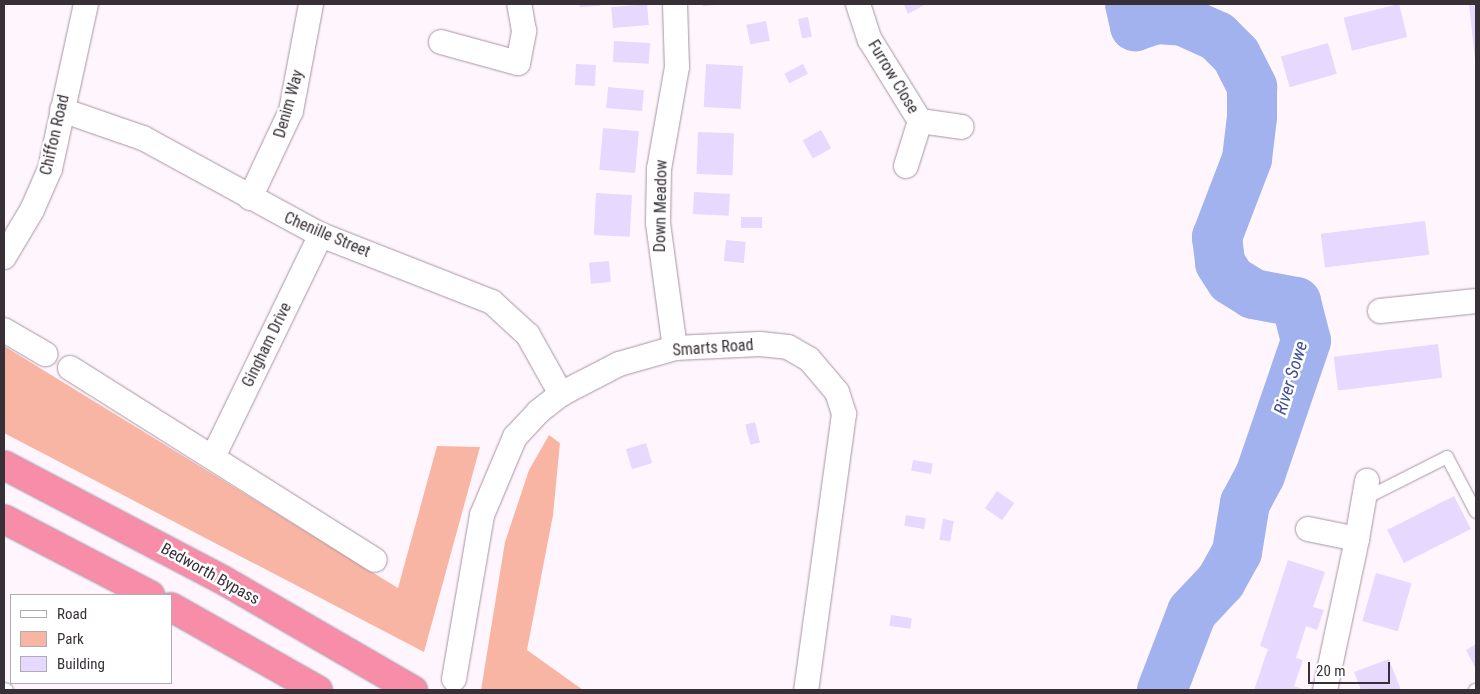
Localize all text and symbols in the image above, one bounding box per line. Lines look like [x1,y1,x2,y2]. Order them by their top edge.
street label: Furrow Close [864,37,922,117]
street label: Denim Way [270,68,308,140]
street label: Chiffon Road [36,93,74,177]
street label: Down Meadow [651,160,671,252]
street label: Chenille Street [281,208,373,262]
street label: Gingham Drive [238,300,296,390]
street label: Smarts Road [672,336,754,360]
water label: River Sowe [1270,339,1312,417]
street label: Bedworth Bypass [157,539,263,609]
legend [10,594,172,684]
text: Road [57,605,87,623]
text: Park [57,630,84,648]
scale bar [1310,652,1392,684]
text: Building [57,655,105,673]
text: 20 m [1316,662,1346,680]

